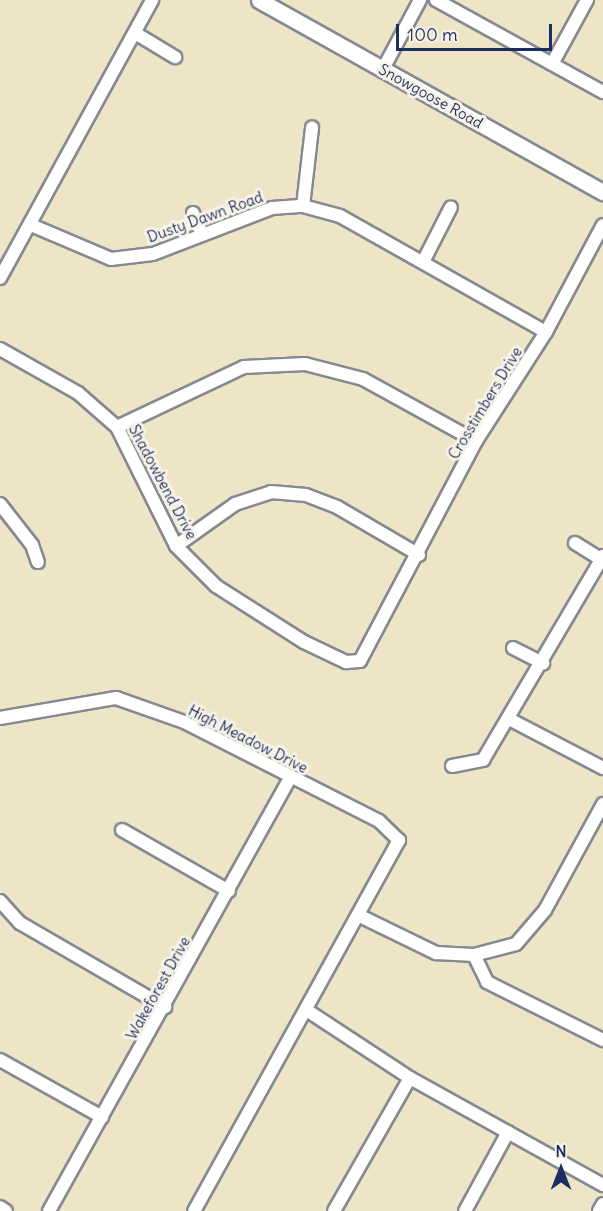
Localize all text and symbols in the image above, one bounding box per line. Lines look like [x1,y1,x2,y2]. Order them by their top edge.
scale bar [399,12,555,50]
text: 100 m [407,23,458,46]
street label: Snowgoose Road [376,60,486,132]
street label: Dusty Dawn Road [145,188,265,246]
street label: Crosstimbers Drive [444,344,526,462]
street label: Shadowbend Drive [125,422,201,542]
street label: High Meadow Drive [185,701,311,777]
street label: Wakeforest Drive [122,933,194,1043]
north arrow [531,1139,591,1199]
text: N [555,1141,567,1161]

